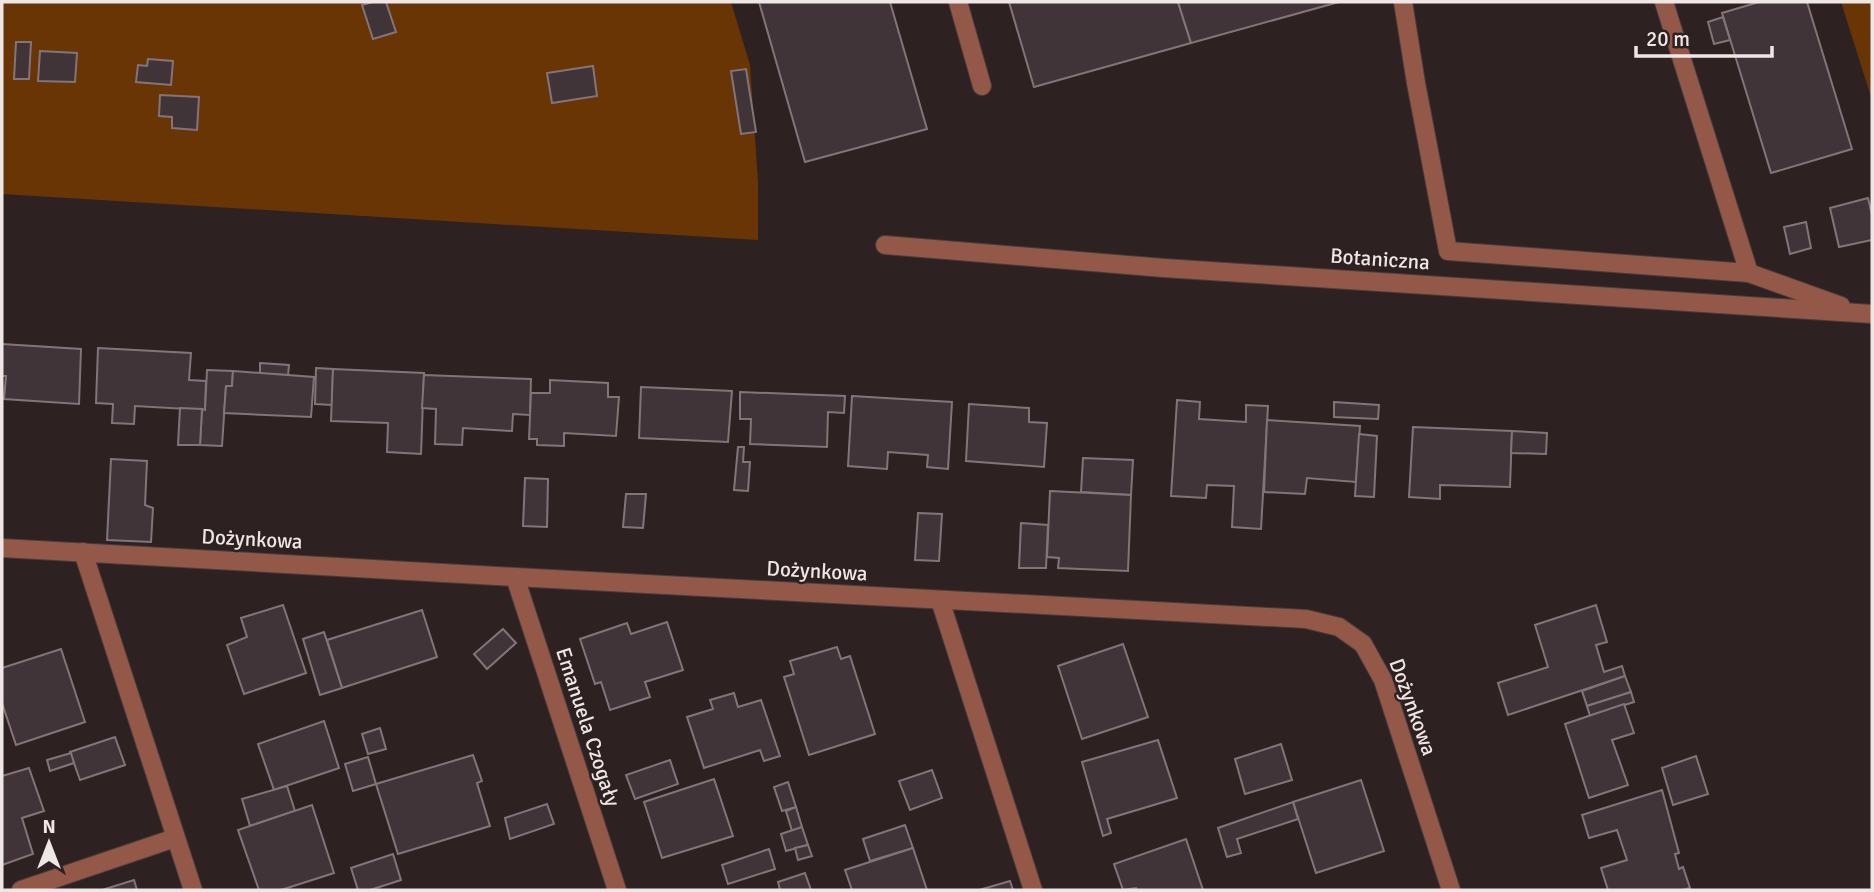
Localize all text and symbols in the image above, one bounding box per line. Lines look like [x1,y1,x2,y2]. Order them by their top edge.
scale bar [1636,14,1772,58]
text: 20 m [1646,26,1690,52]
street label: Botaniczna [1329,243,1431,275]
street label: Dożynkowa [201,523,303,555]
street label: Dożynkowa [766,555,868,587]
street label: Emanuela Czogały [550,644,626,810]
street label: Dożynkowa [1383,655,1443,759]
north arrow [14,808,84,878]
text: N [42,815,56,839]

